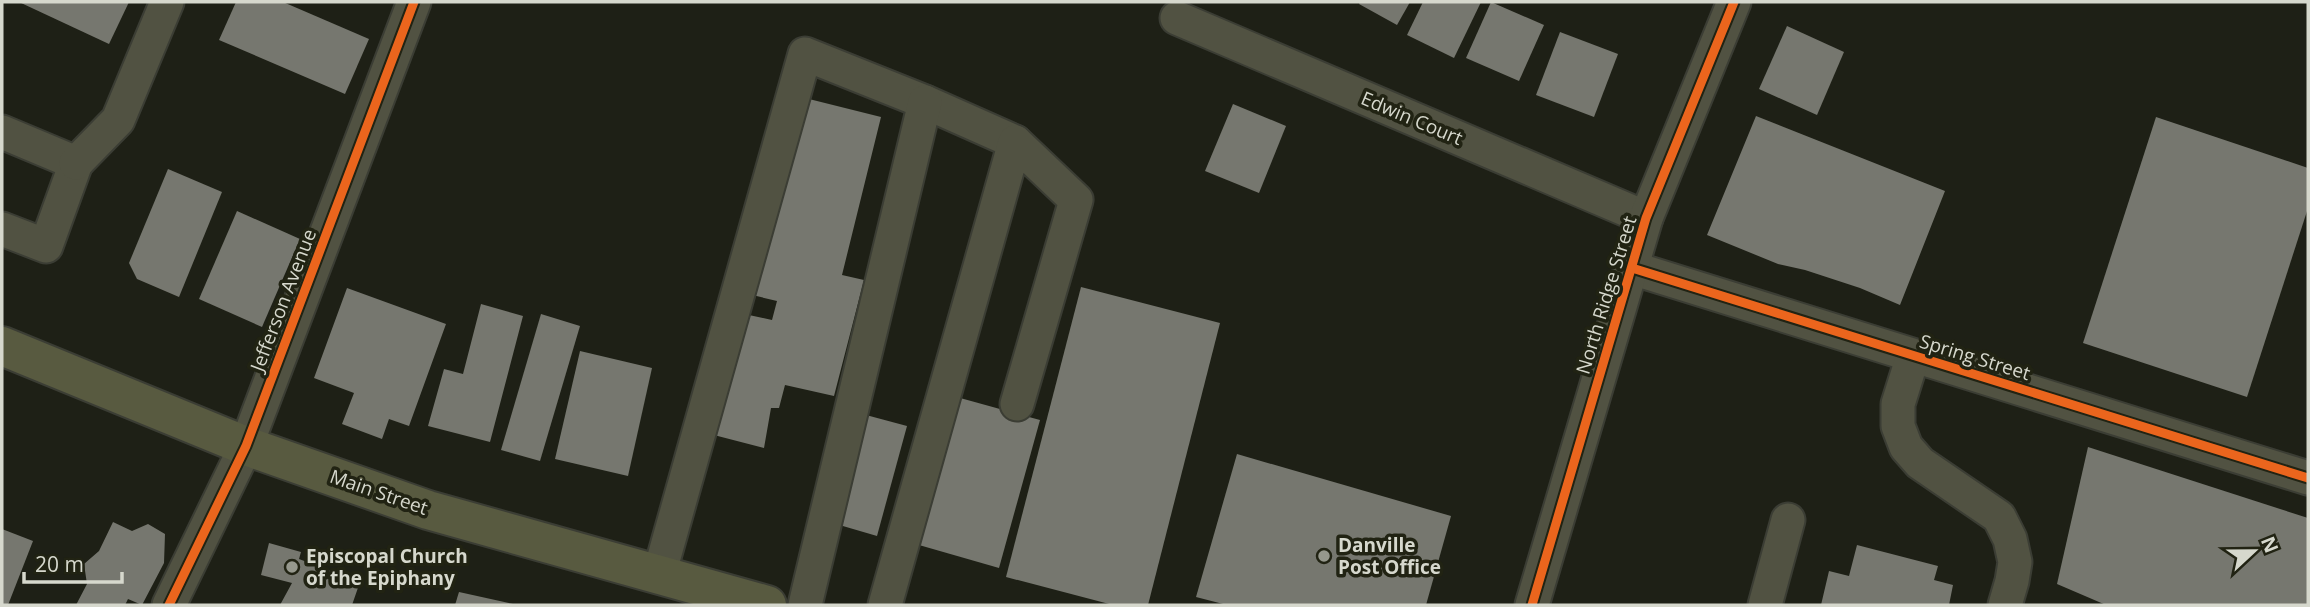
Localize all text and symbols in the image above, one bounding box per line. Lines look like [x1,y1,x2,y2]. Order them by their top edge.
street label: Edwin Court [1357,85,1467,151]
street label: North Ridge Street [1570,213,1642,377]
street label: Jefferson Avenue [243,225,322,377]
street label: Spring Street [1916,328,2034,386]
street label: Main Street [326,463,432,521]
north arrow [2219,516,2289,586]
place label: Danville Post Office [1338,532,1441,580]
text: N [2255,533,2285,557]
scale bar [24,540,122,584]
place label: Episcopal Church of the Epiphany [306,543,468,591]
marker: Danville Post Office [1316,548,1332,564]
text: 20 m [35,550,84,578]
marker: Episcopal Church of the Epiphany [284,559,300,575]

